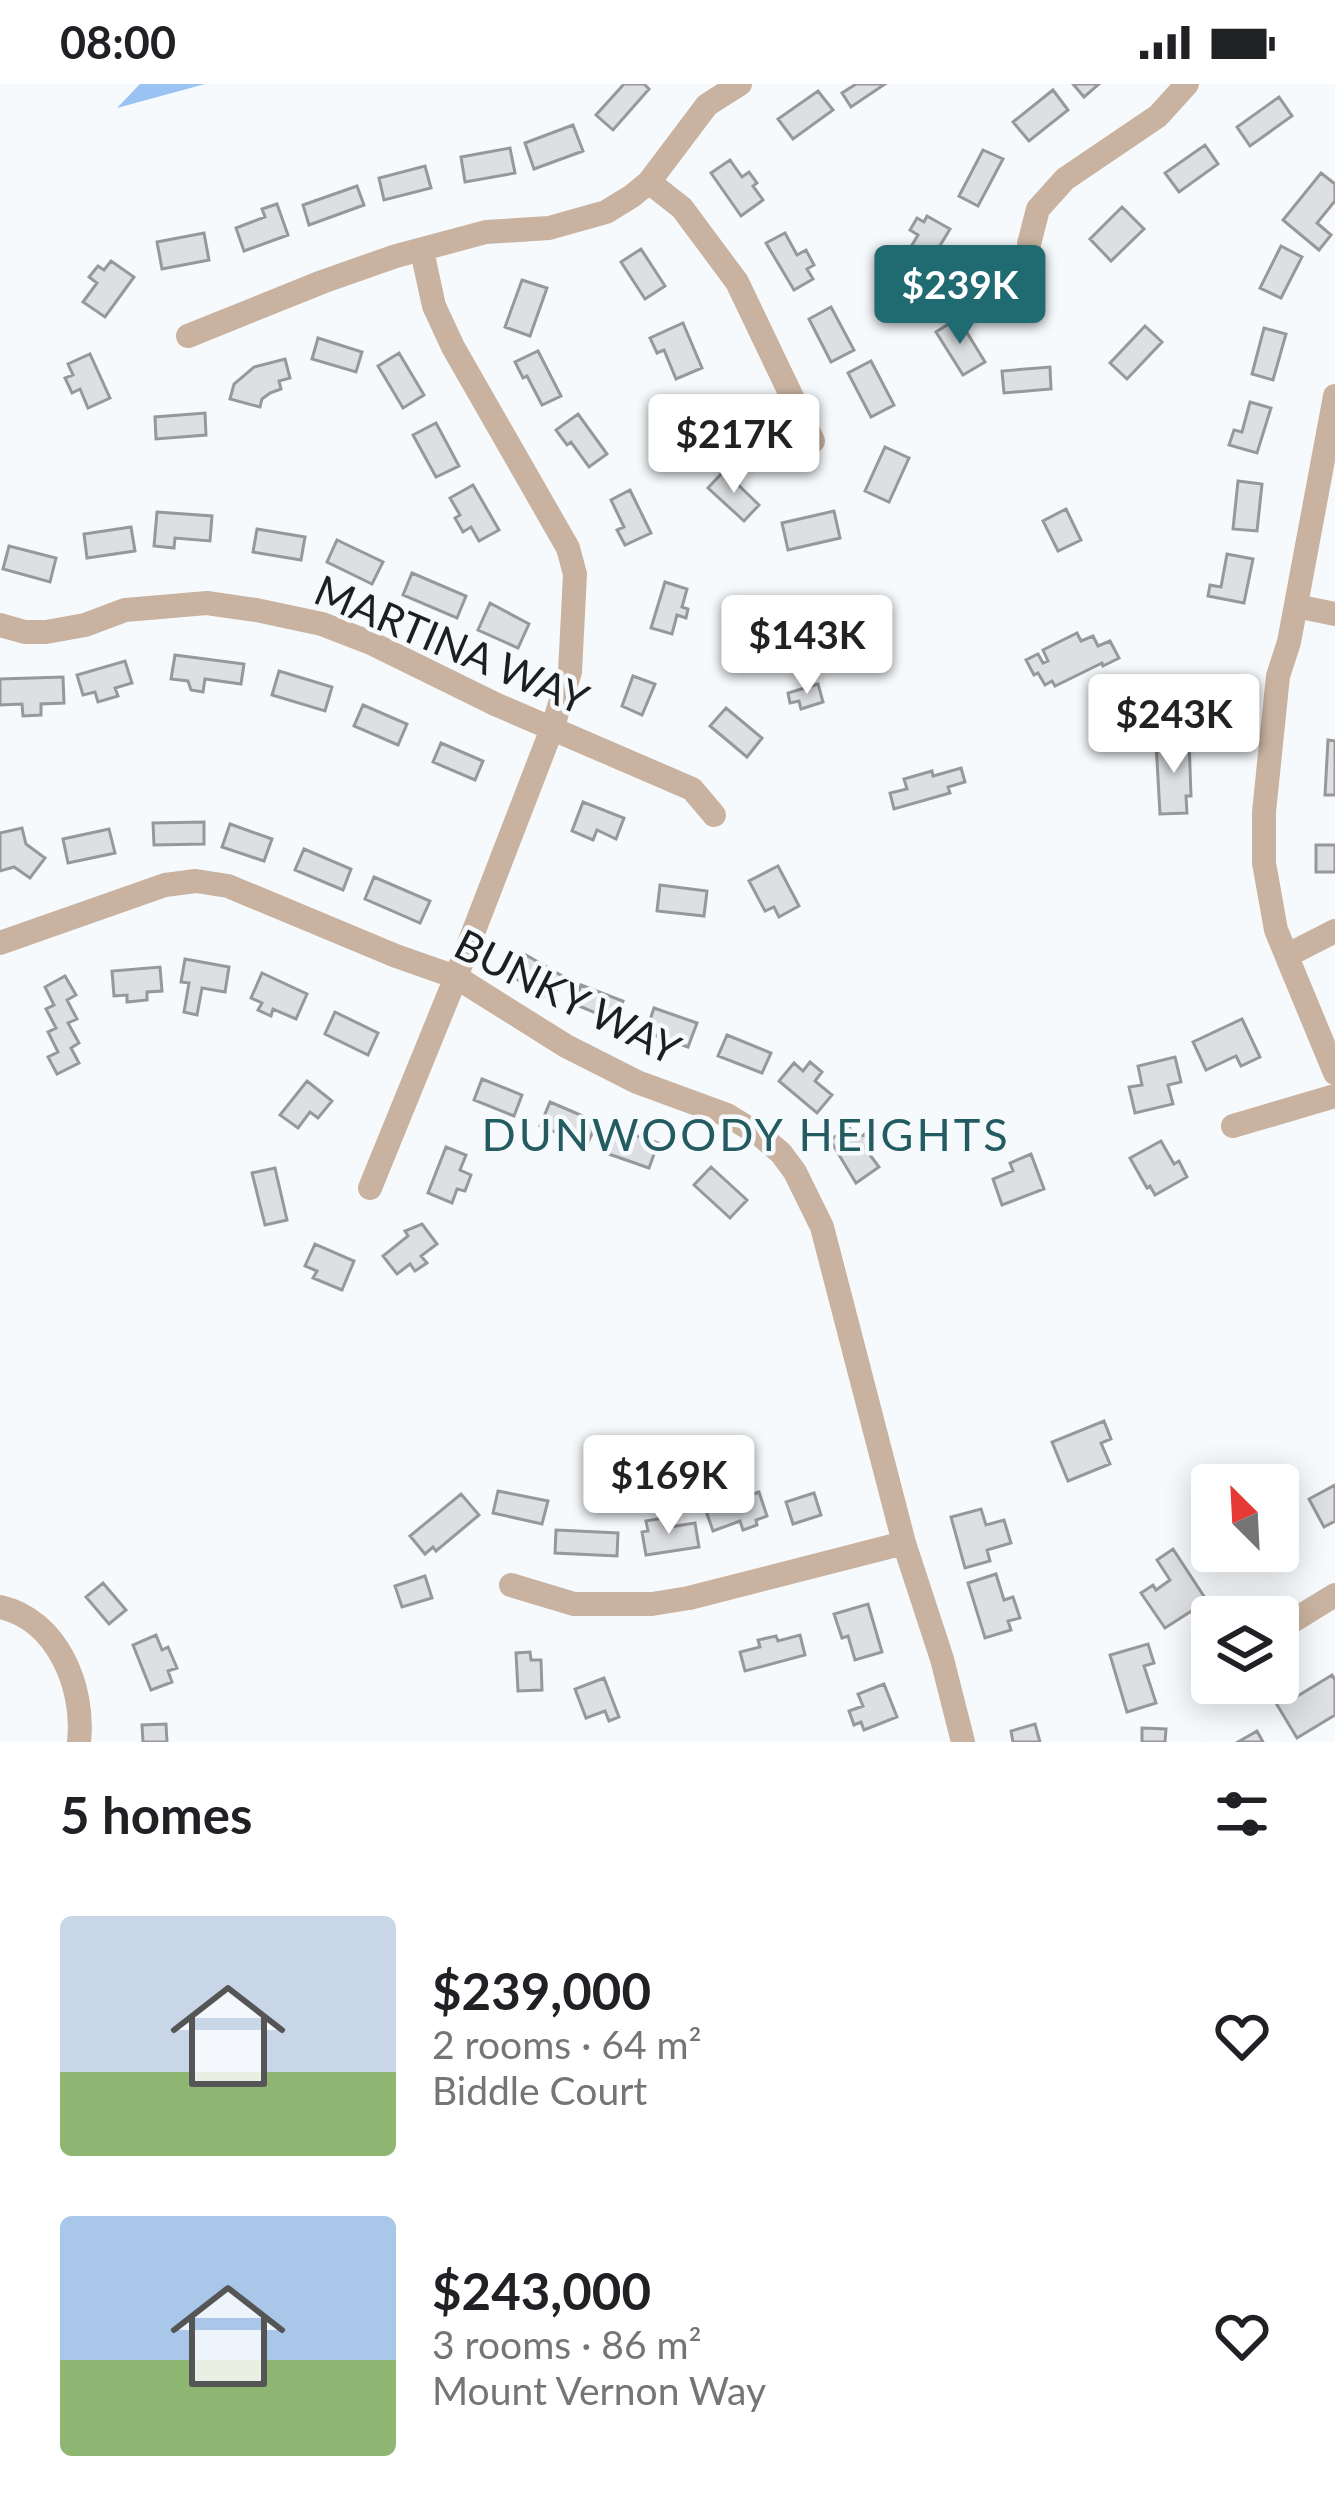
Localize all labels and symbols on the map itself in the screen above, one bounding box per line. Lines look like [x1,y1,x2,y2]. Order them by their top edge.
pin: $239K [876,245,1044,347]
pin: $217K [650,394,818,496]
street label: MARTINA WAY [308,564,597,724]
pin: $143K [723,595,891,697]
pin: $243K [1090,674,1258,776]
street label: BUNKY WAY [447,918,690,1074]
district label: DUNWOODY HEIGHTS [481,1107,1011,1161]
pin: $169K [585,1435,753,1537]
north arrow [1191,1464,1299,1572]

